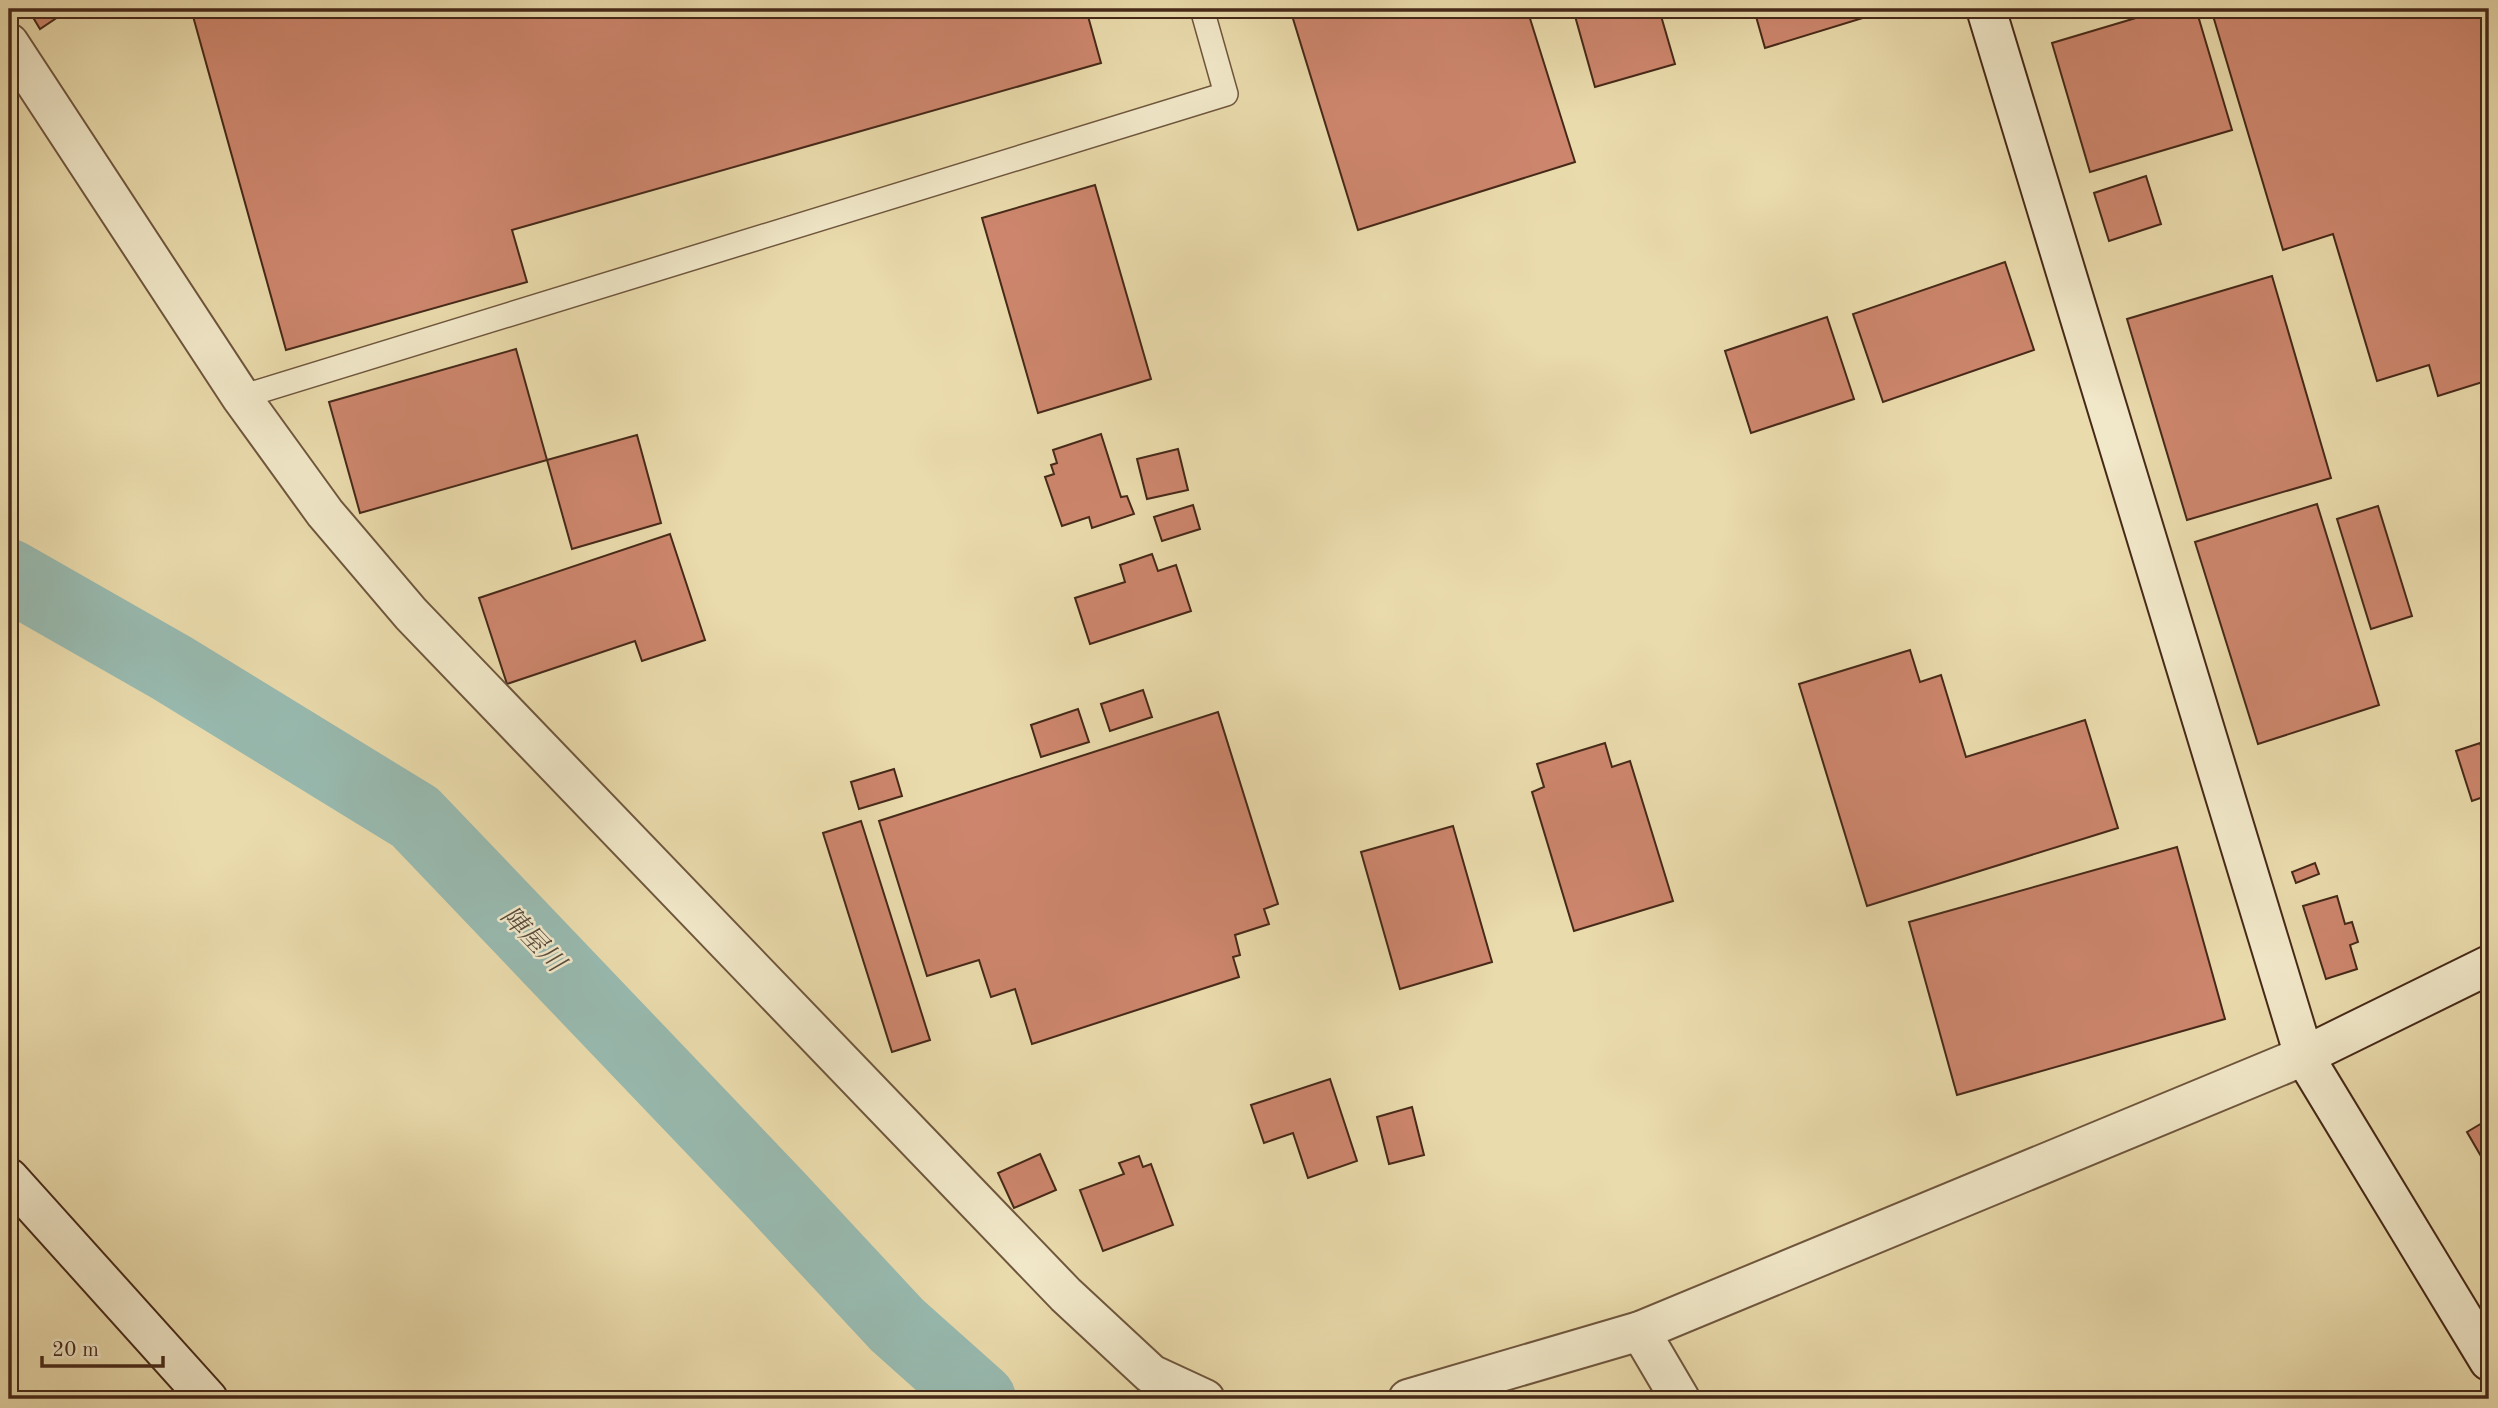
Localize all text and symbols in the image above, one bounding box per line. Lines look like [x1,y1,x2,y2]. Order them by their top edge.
water label: 陣屋川 [496,902,572,979]
scale bar [42,1324,163,1368]
text: 20 m [52,1340,99,1361]

